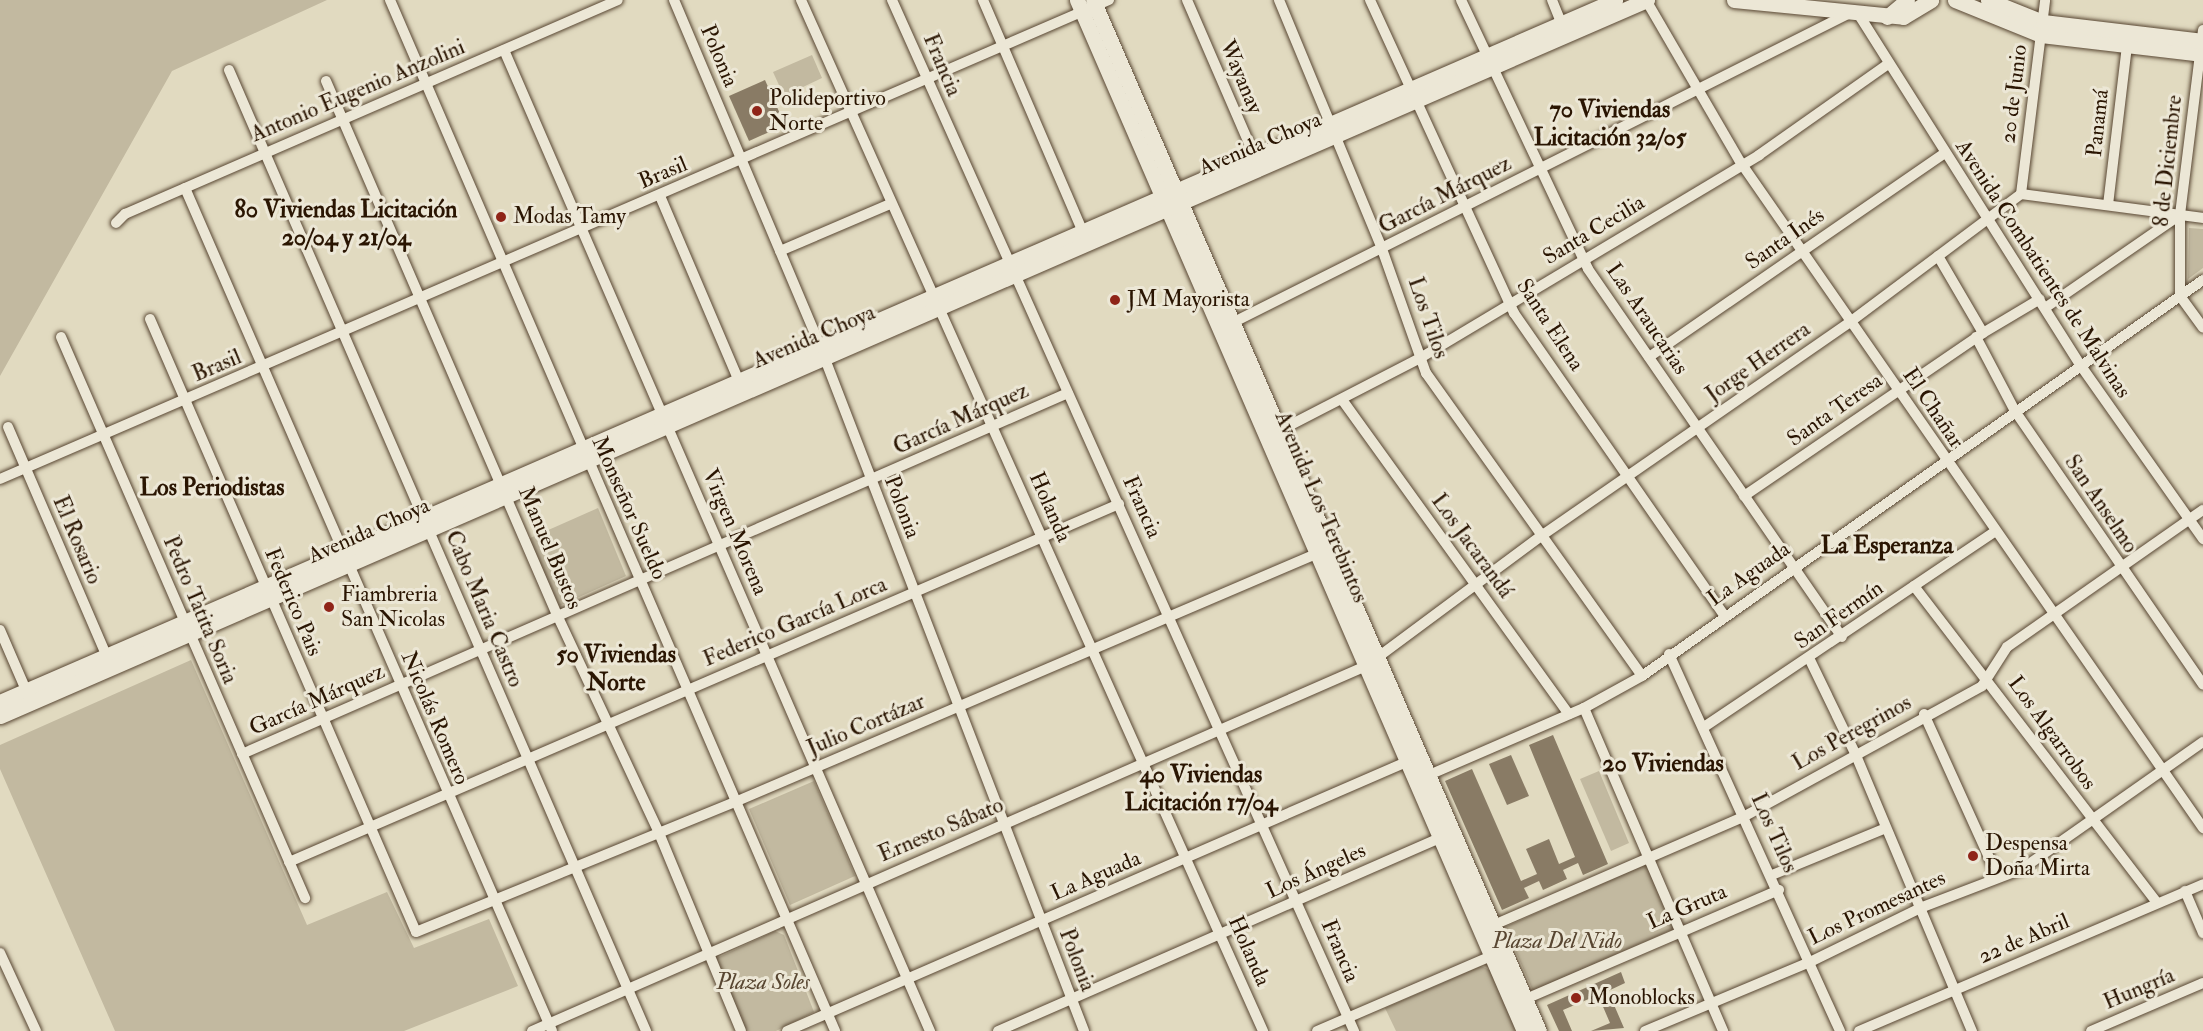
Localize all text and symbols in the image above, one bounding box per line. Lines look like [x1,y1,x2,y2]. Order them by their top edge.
street label: Polonia [694,21,744,91]
street label: Francia [917,30,967,100]
street label: Antonio Eugenio Anzolini [247,34,469,148]
street label: Wayanay [1214,36,1268,118]
street label: 20 de Junio [1995,43,2033,145]
place label: Polideportivo Norte [769,85,886,136]
street label: Panamá [2081,88,2115,158]
street label: 8 de Diciembre [2148,94,2188,228]
district label: 70 Viviendas Licitación 32/05 [1534,96,1686,152]
marker: Polideportivo Norte [750,104,764,118]
street label: Avenida Choya [1195,106,1325,182]
street label: Avenida Combatientes de Malvinas [1950,135,2136,403]
street label: García Márquez [1374,150,1516,240]
street label: Brasil [635,151,691,195]
street label: Santa Cecilia [1538,189,1650,271]
district label: 80 Viviendas Licitación 20/04 y 21/04 [235,196,457,252]
street label: Santa Inés [1740,202,1830,276]
place label: Modas Tamy [513,204,626,230]
marker: Modas Tamy [494,210,508,224]
street label: Las Araucarias [1600,258,1694,380]
street label: Los Tilos [1402,274,1454,362]
street label: Santa Elena [1511,274,1589,376]
place label: JM Mayorista [1127,287,1250,313]
marker: JM Mayorista [1108,293,1122,307]
street label: Avenida Choya [749,299,879,375]
street label: Jorge Herrera [1701,316,1815,408]
street label: Brasil [189,344,245,388]
street label: El Chañar [1897,363,1969,453]
street label: Santa Teresa [1782,368,1888,452]
street label: García Márquez [889,377,1033,461]
street label: Avenida Los Terebintos [1269,407,1373,607]
street label: Monseñor Sueldo [586,432,672,584]
street label: San Anselmo [2059,450,2143,558]
street label: Virgen Morena [697,465,773,599]
street label: Holanda [1023,468,1077,546]
street label: Polonia [878,472,926,542]
street label: Francia [1117,472,1167,542]
district label: Los Periodistas [140,474,284,502]
street label: Manuel Bustos [512,483,588,613]
street label: Los Jacarandá [1425,489,1519,603]
street label: El Rosario [47,492,107,588]
street label: Avenida Choya [304,492,434,570]
street label: Cabo Maria Castro [439,527,529,691]
street label: Pedro Tatita Soria [157,532,243,688]
district label: La Esperanza [1821,532,1953,560]
street label: La Aguada [1703,536,1795,612]
street label: Federico Pais [258,544,328,660]
street label: Federico García Lorca [699,571,891,673]
street label: San Fermín [1790,575,1888,655]
place label: Fiambreria San Nicolas [341,581,445,632]
marker: Fiambreria San Nicolas [322,600,336,614]
district label: 50 Viviendas Norte [556,641,676,697]
street label: Nicolás Romero [395,647,475,789]
street label: García Márquez [245,658,389,742]
street label: Los Algarrobos [2002,671,2102,795]
street label: Julio Cortázar [803,688,929,762]
street label: Los Peregrinos [1788,689,1916,777]
district label: 20 Viviendas [1602,750,1724,778]
district label: 40 Viviendas Licitación 17/04 [1125,761,1277,817]
street label: Los Tilos [1745,789,1803,877]
street label: Ernesto Sábato [875,792,1007,868]
place label: Despensa Doña Mirta [1985,830,2090,882]
street label: Los Ángeles [1262,837,1370,905]
street label: La Aguada [1047,845,1145,907]
marker: Despensa Doña Mirta [1966,849,1980,863]
street label: Los Promesantes [1804,865,1950,951]
street label: La Gruta [1643,878,1731,936]
street label: 22 de Abril [1975,908,2073,970]
street label: Holanda [1222,912,1276,990]
street label: Francia [1315,916,1365,986]
street label: Polonia [1053,925,1101,995]
park label: Plaza Del Nido [1492,929,1622,955]
street label: Hungría [2100,962,2178,1016]
park label: Plaza Soles [716,970,810,996]
place label: Monoblocks [1588,985,1695,1011]
marker: Monoblocks [1569,991,1583,1005]

